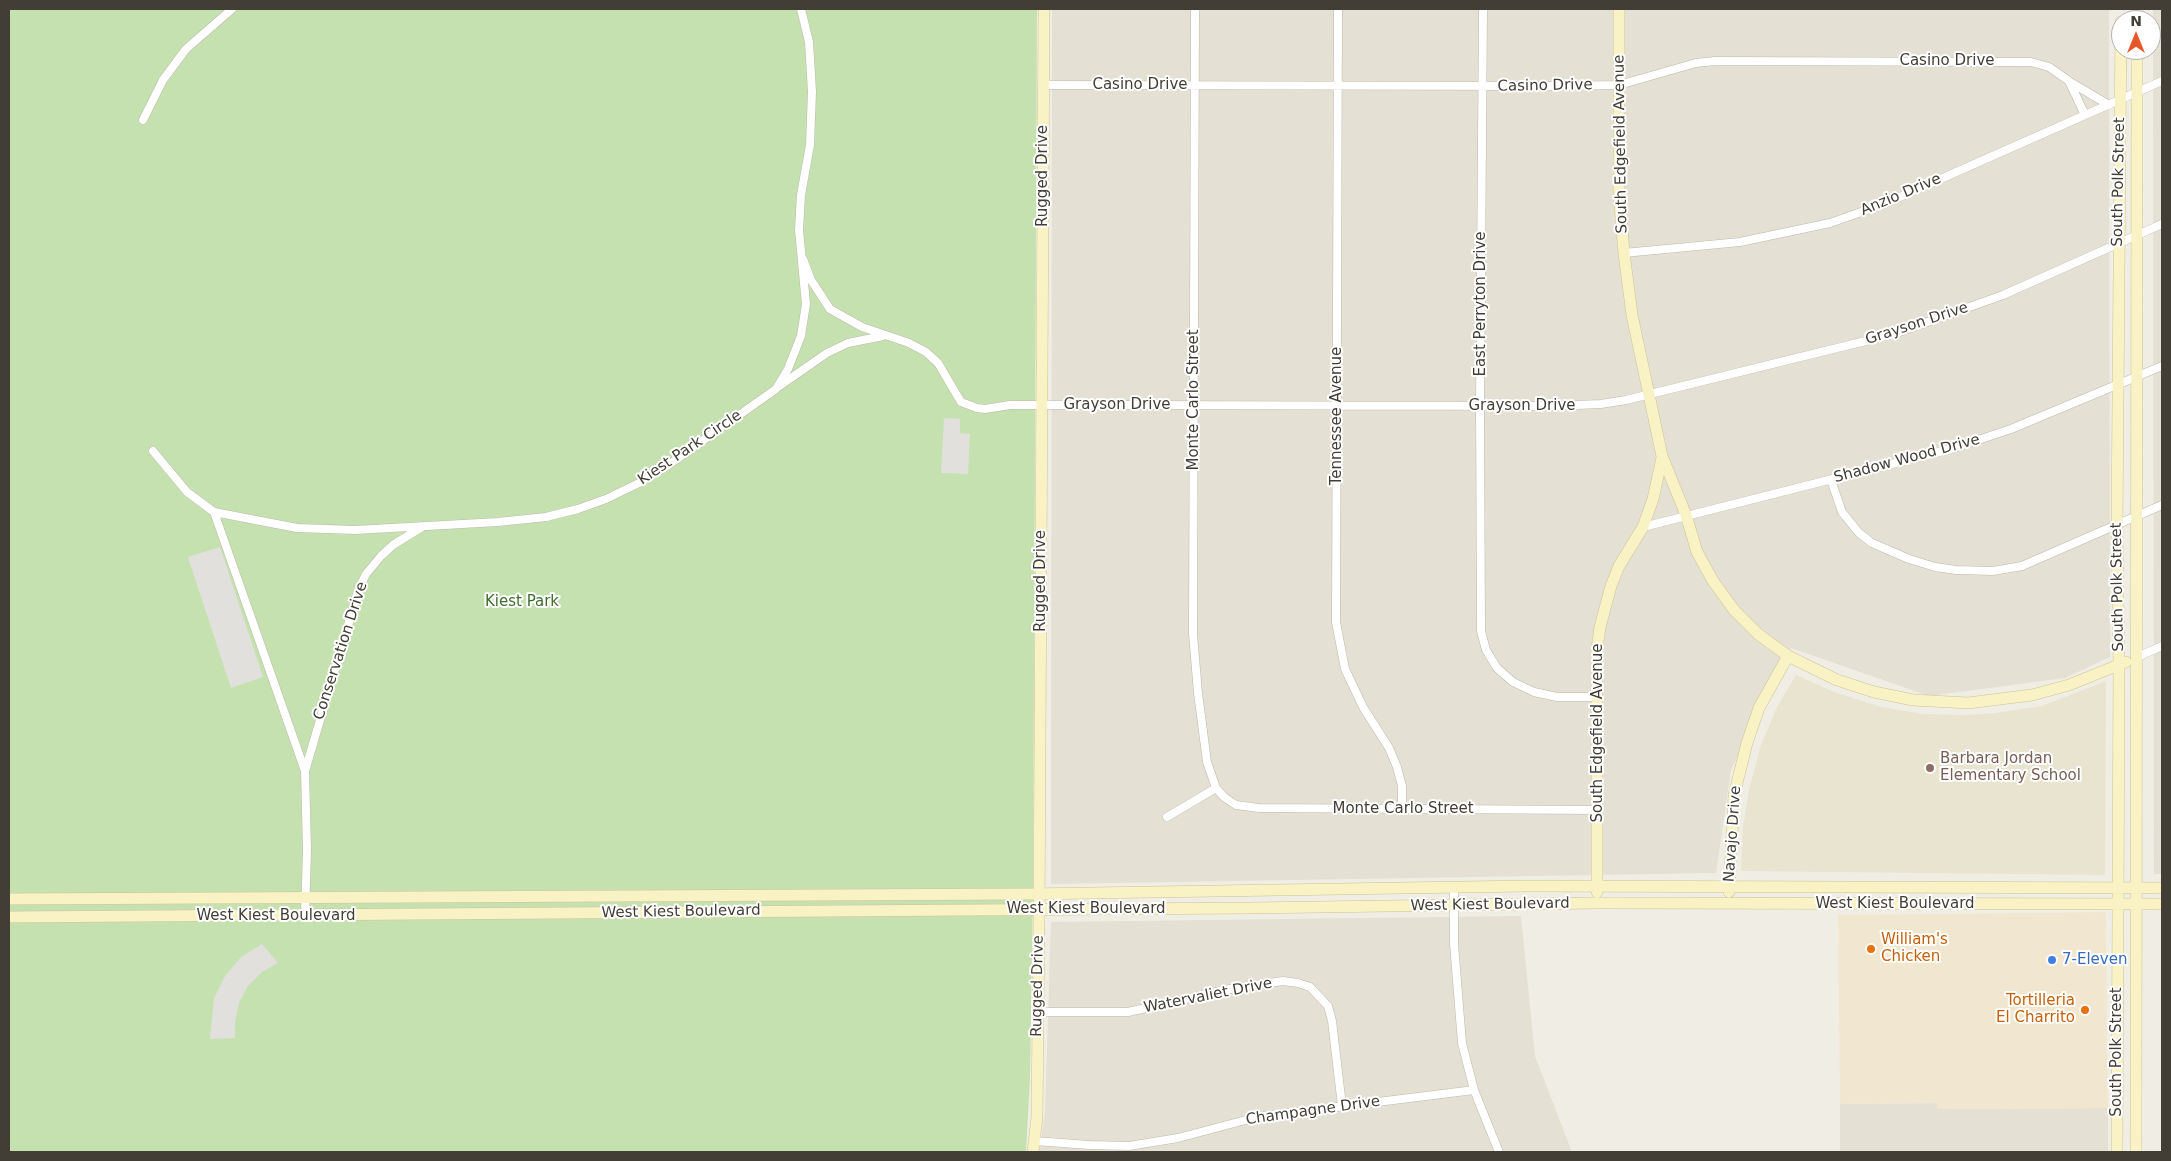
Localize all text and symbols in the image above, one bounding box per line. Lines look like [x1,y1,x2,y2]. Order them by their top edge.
north arrow [2111,10,2161,60]
text: N [2130,13,2142,29]
street label: Casino Drive [1899,52,1995,70]
street label: South Edgefield Avenue [1610,54,1632,234]
street label: Casino Drive [1092,76,1188,94]
street label: Casino Drive [1497,76,1593,96]
street label: South Polk Street [2109,117,2129,247]
street label: Rugged Drive [1034,125,1052,227]
street label: Anzio Drive [1858,170,1944,220]
street label: East Perryton Drive [1472,231,1490,377]
street label: Grayson Drive [1863,299,1971,349]
street label: Monte Carlo Street [1185,329,1203,471]
street label: Tennessee Avenue [1328,347,1346,485]
street label: Grayson Drive [1063,396,1171,414]
street label: Grayson Drive [1468,397,1576,415]
street label: Kiest Park Circle [635,407,745,489]
street label: Shadow Wood Drive [1832,431,1982,487]
street label: South Polk Street [2108,522,2128,652]
street label: Rugged Drive [1032,530,1050,632]
street label: Conservation Drive [310,580,372,722]
park label: Kiest Park [485,593,559,611]
street label: South Edgefield Avenue [1589,644,1607,822]
place label: Barbara Jordan Elementary School [1940,750,2081,785]
marker: Barbara Jordan Elementary School [1924,762,1936,774]
street label: Navajo Drive [1721,785,1745,883]
street label: Monte Carlo Street [1332,800,1474,818]
street label: West Kiest Boulevard [1410,895,1570,915]
street label: West Kiest Boulevard [1815,895,1975,913]
street label: West Kiest Boulevard [1006,900,1166,918]
street label: West Kiest Boulevard [601,902,761,922]
street label: West Kiest Boulevard [196,907,356,925]
place label: William's Chicken [1881,931,1948,966]
street label: Rugged Drive [1028,935,1048,1037]
marker: William's Chicken [1865,943,1877,955]
place label: 7-Eleven [2062,951,2127,969]
marker: 7-Eleven [2046,954,2058,966]
street label: Watervaliet Drive [1142,975,1274,1017]
street label: South Polk Street [2108,987,2126,1117]
place label: Tortilleria El Charrito [1996,992,2075,1027]
marker: Tortilleria El Charrito [2079,1004,2091,1016]
street label: Champagne Drive [1245,1093,1381,1129]

